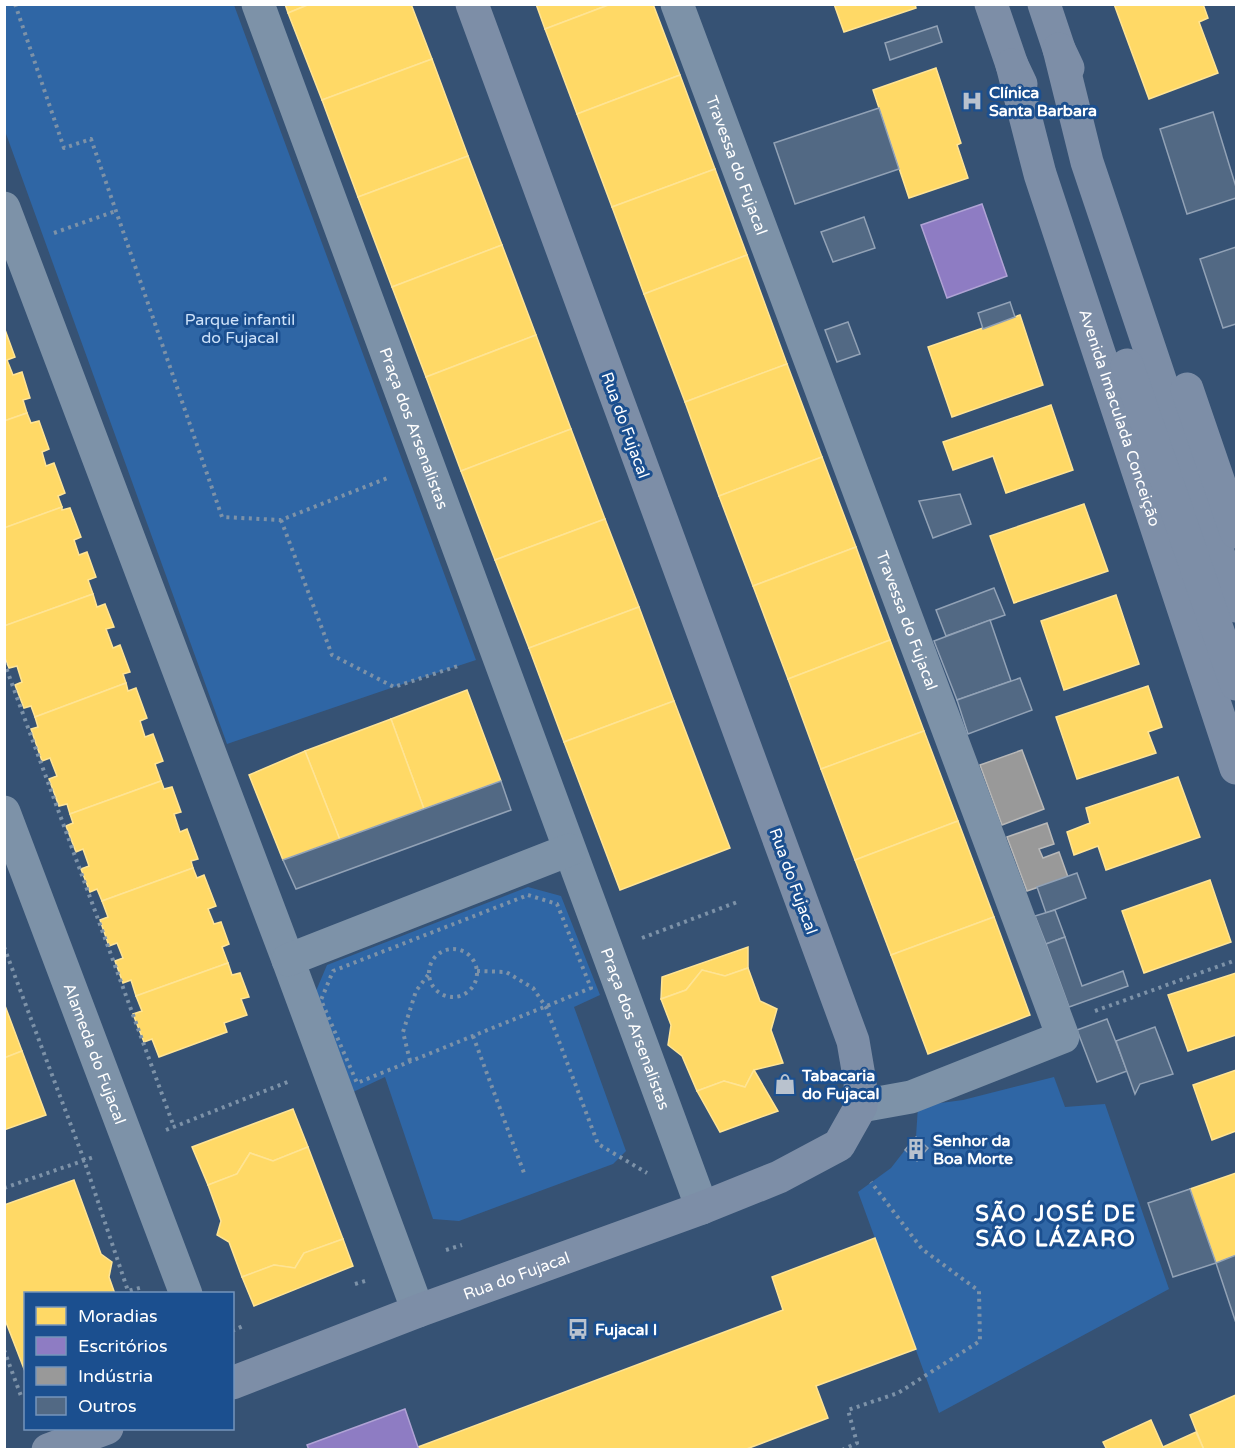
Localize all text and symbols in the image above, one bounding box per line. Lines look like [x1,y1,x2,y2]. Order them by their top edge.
place label: Clínica Santa Barbara [989,83,1097,121]
hospital icon: Clínica Santa Barbara [960,89,984,113]
street label: Travessa do Fujacal [701,93,771,238]
street label: Avenida Imaculada Conceição [1074,307,1165,529]
park label: Parque infantil do Fujacal [185,310,295,348]
street label: Praça dos Arsenalistas [374,345,452,512]
street label: Rua do Fujacal [597,369,654,481]
street label: Travessa do Fujacal [871,548,942,693]
street label: Rua do Fujacal [765,825,822,937]
street label: Praça dos Arsenalistas [596,945,674,1113]
street label: Alameda do Fujacal [58,980,130,1127]
place label: Tabacaria do Fujacal [801,1066,879,1104]
shop icon: Tabacaria do Fujacal [773,1072,797,1096]
place label: Senhor da Boa Morte [933,1131,1013,1169]
building icon: Senhor da Boa Morte [904,1137,928,1161]
district label: SÃO JOSÉ DE SÃO LÁZARO [975,1200,1137,1252]
street label: Rua do Fujacal [461,1248,573,1305]
legend [24,1292,234,1430]
text: Moradias [78,1305,158,1327]
bus stop icon: Fujacal I [566,1317,590,1341]
place label: Fujacal I [595,1320,657,1340]
text: Escritórios [78,1335,168,1357]
text: Indústria [78,1365,153,1387]
text: Outros [78,1395,137,1417]

